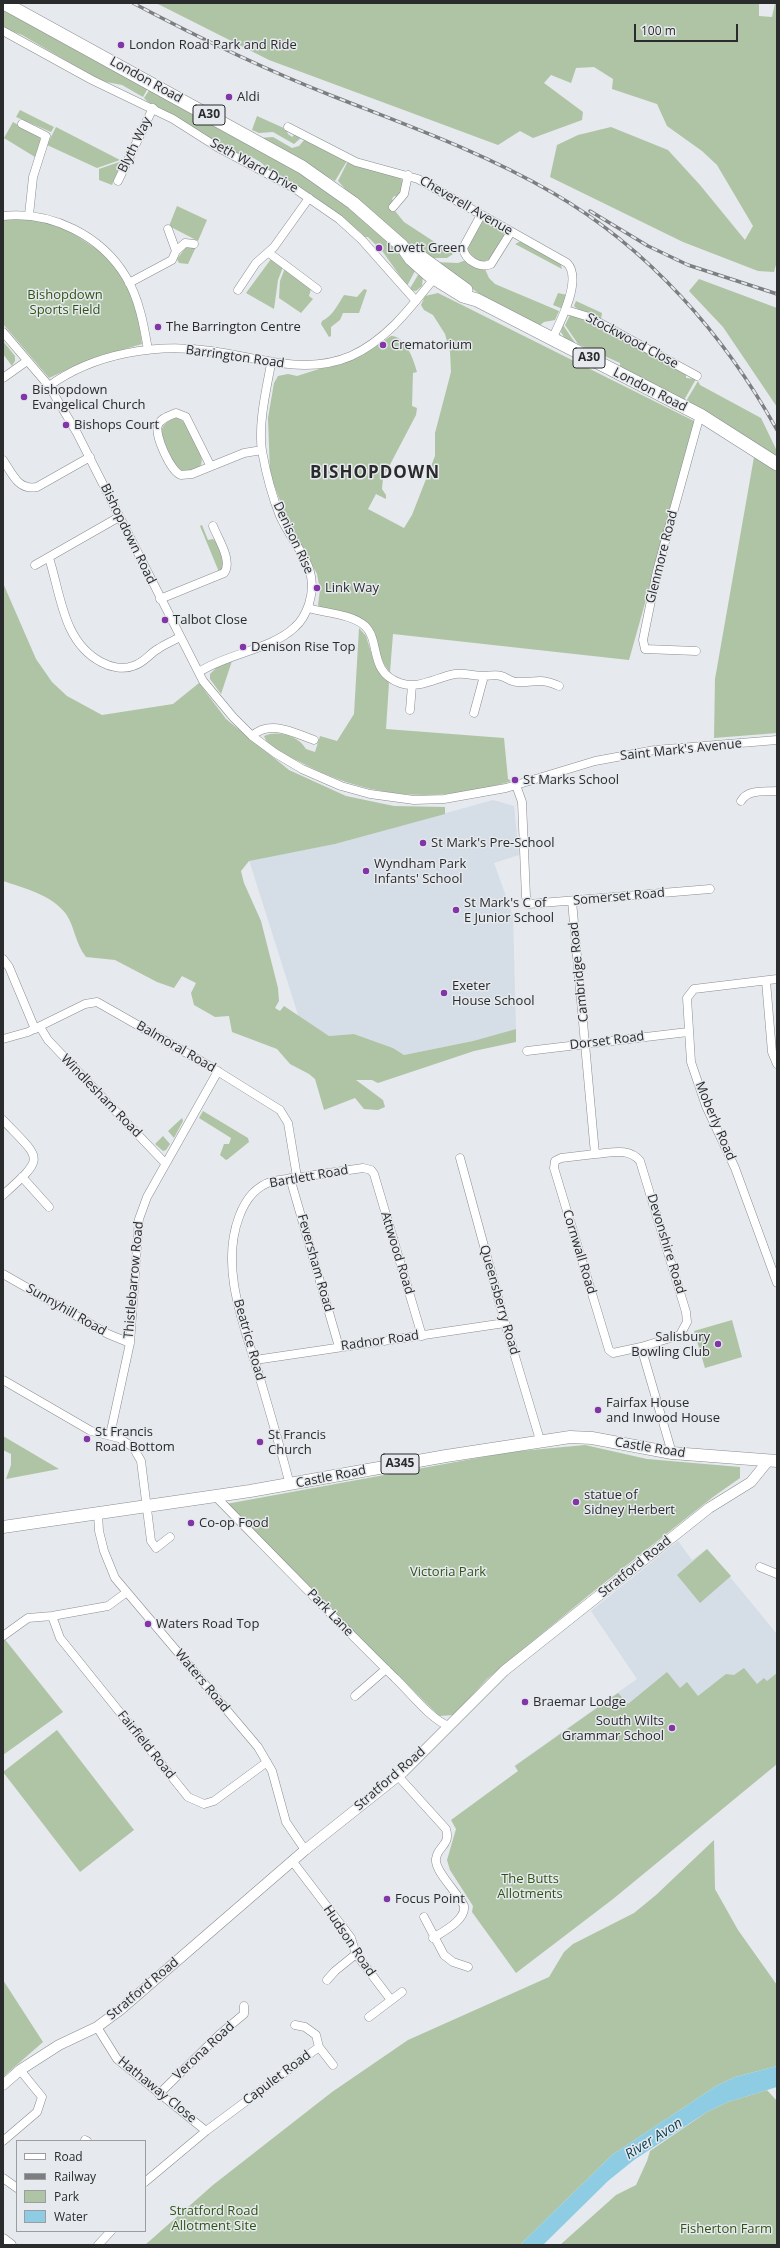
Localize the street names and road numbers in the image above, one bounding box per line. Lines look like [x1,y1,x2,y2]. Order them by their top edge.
street label: London Road [107,54,185,106]
road number: A30 [193,105,225,125]
street label: Blyth Way [115,115,155,175]
street label: Seth Ward Drive [207,135,301,197]
street label: Cheverell Avenue [417,173,515,239]
street label: Stockwood Close [583,310,681,372]
street label: Barrington Road [185,342,285,372]
road number: A30 [573,348,605,368]
street label: London Road [610,365,690,415]
street label: Bishopdown Road [97,481,159,587]
street label: Denison Rise [269,499,317,577]
street label: Glenmore Road [643,509,681,605]
street label: Saint Mark's Avenue [619,736,743,764]
street label: Somerset Road [572,885,666,909]
street label: Cambridge Road [566,921,592,1023]
street label: Balmoral Road [134,1018,218,1076]
street label: Dorset Road [569,1029,645,1053]
street label: Windlesham Road [57,1051,145,1141]
street label: Moberly Road [691,1079,739,1163]
street label: Bartlett Road [268,1162,350,1192]
street label: Devonshire Road [643,1192,689,1296]
street label: Cornwall Road [559,1208,599,1296]
street label: Attwood Road [377,1210,417,1296]
street label: Feversham Road [294,1212,336,1314]
street label: Thistlebarrow Road [121,1221,147,1339]
street label: Queensberry Road [476,1243,522,1357]
street label: Sunnyhill Road [23,1281,109,1339]
street label: Beatrice Road [230,1297,268,1383]
street label: Radnor Road [340,1328,420,1354]
street label: Castle Road [614,1435,686,1461]
road number: A345 [381,1454,419,1474]
street label: Castle Road [295,1463,367,1491]
street label: Stratford Road [596,1533,674,1601]
street label: Park Lane [304,1586,356,1640]
street label: Waters Road [171,1646,233,1716]
street label: Fairfield Road [114,1708,178,1782]
street label: Stratford Road [351,1744,429,1814]
street label: Hudson Road [320,1903,378,1979]
street label: Stratford Road [104,1954,182,2024]
street label: Verona Road [170,2019,238,2083]
street label: Capulet Road [240,2047,314,2109]
street label: Hathaway Close [115,2054,199,2126]

